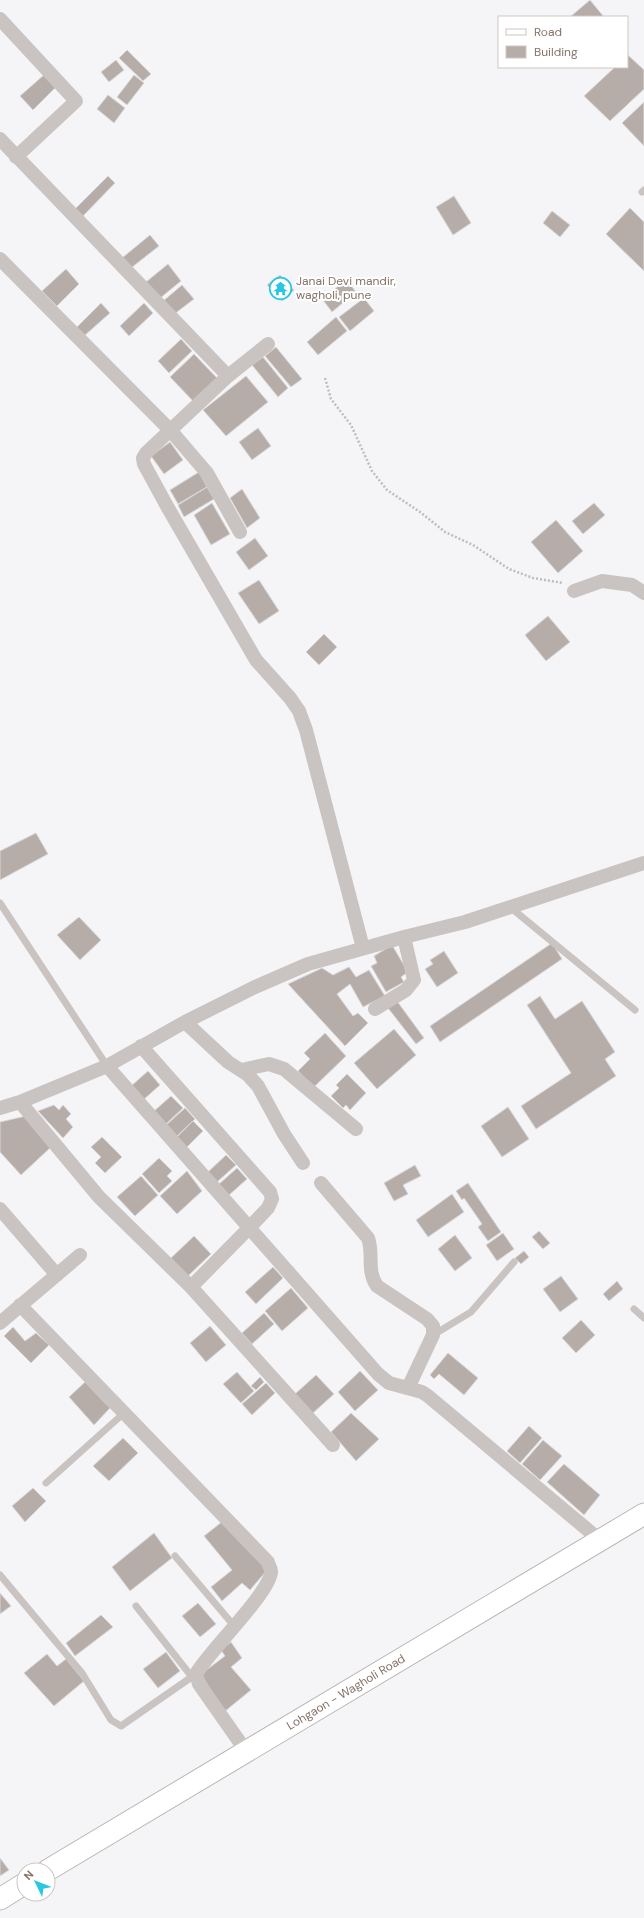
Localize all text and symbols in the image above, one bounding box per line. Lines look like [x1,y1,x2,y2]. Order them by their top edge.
legend [498,16,628,68]
text: Road [534,24,562,40]
text: Building [534,44,578,60]
place label: Janai Devi mandir, wagholi, pune [296,273,396,303]
temple icon: Janai Devi mandir, wagholi, pune [268,275,294,301]
street label: Lohgaon - Wagholi Road [284,1650,408,1734]
north arrow [16,1862,56,1902]
text: N [21,1867,37,1883]

